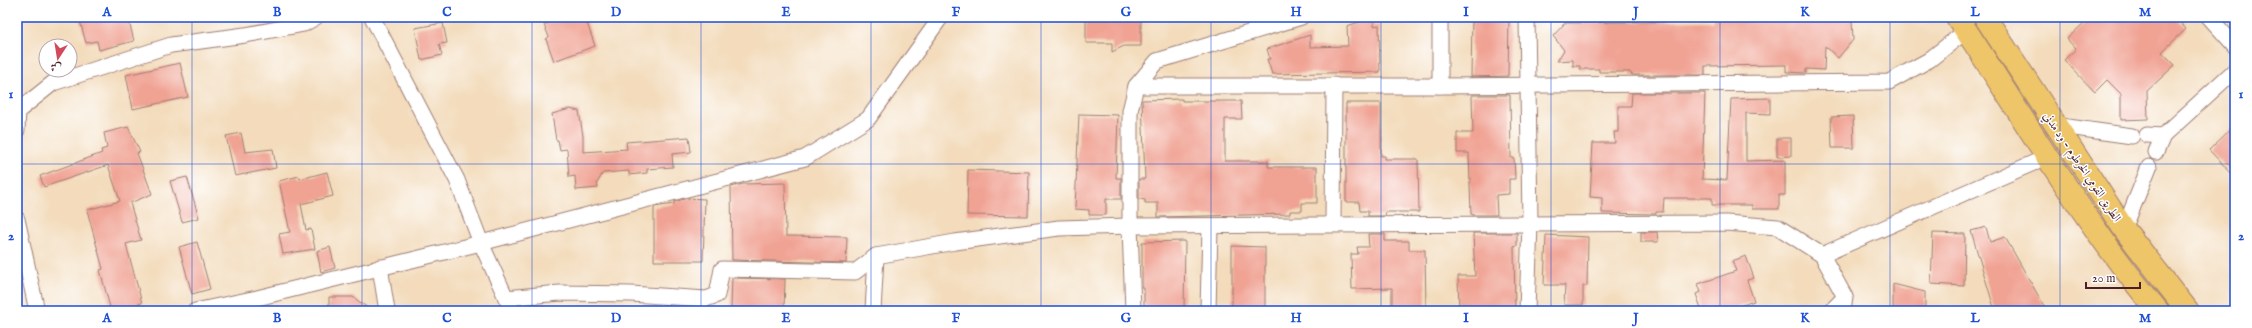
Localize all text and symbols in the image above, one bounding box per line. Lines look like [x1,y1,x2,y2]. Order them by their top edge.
text: A [102,4,113,21]
text: B [273,4,282,21]
text: C [442,4,452,21]
text: D [611,4,622,21]
text: E [781,4,791,21]
text: F [952,4,961,21]
text: G [1121,4,1132,21]
text: H [1290,4,1302,21]
text: I [1463,4,1469,21]
text: J [1631,4,1639,21]
text: K [1800,4,1810,21]
text: L [1969,4,1980,21]
text: M [2139,4,2152,21]
north arrow [38,38,78,78]
text: ش [49,59,63,75]
text: 1 [9,86,14,103]
text: 1 [2239,86,2244,103]
street label: الطريق القومي الخرطوم - ود مدني [2037,109,2124,227]
text: 2 [8,228,14,245]
text: 2 [2238,228,2244,245]
scale bar [2086,264,2140,290]
text: 20 m [2092,271,2115,286]
text: A [102,310,113,327]
text: B [273,310,282,327]
text: C [442,310,452,327]
text: D [611,310,622,327]
text: E [781,310,791,327]
text: F [952,310,961,327]
text: G [1121,310,1132,327]
text: H [1290,310,1302,327]
text: I [1463,310,1469,327]
text: J [1631,310,1639,327]
text: K [1800,310,1810,327]
text: L [1969,310,1980,327]
text: M [2139,310,2152,327]

